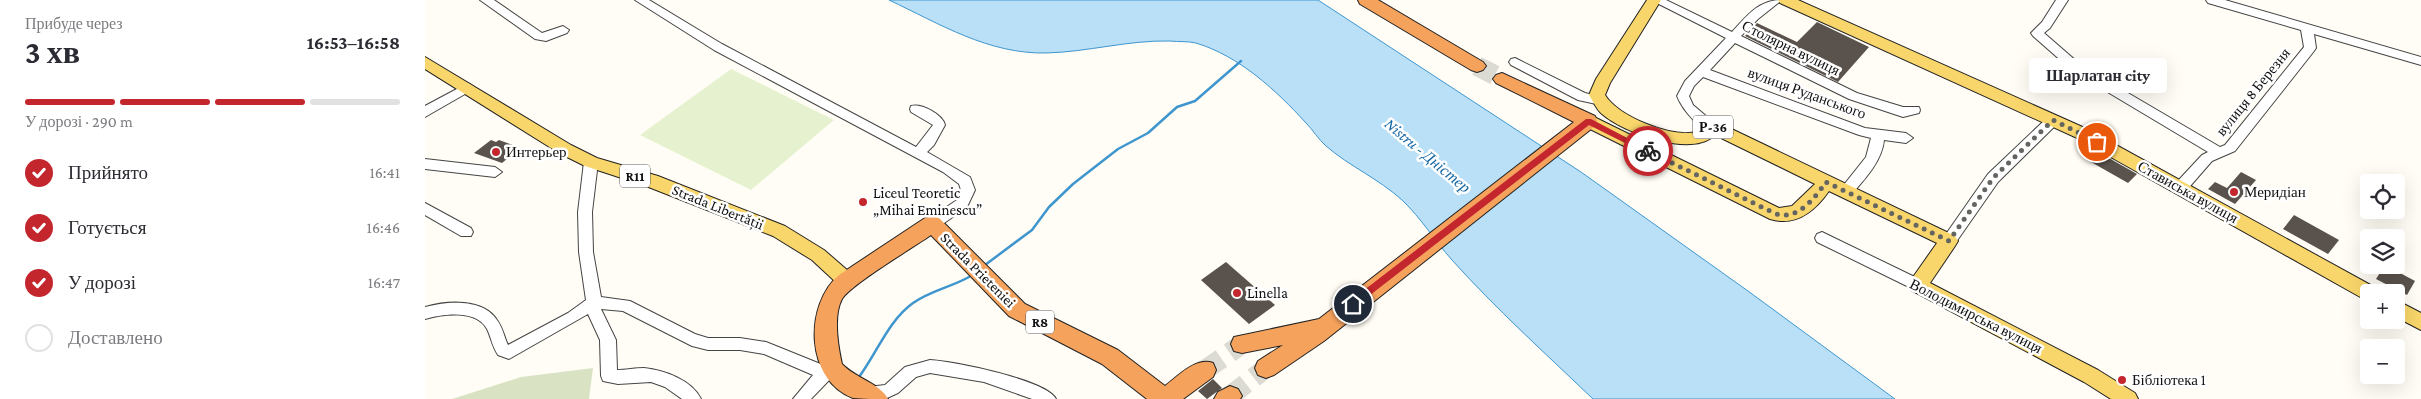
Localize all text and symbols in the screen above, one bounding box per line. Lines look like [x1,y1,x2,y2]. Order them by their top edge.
text: Прибуде через [25,15,123,32]
street label: Столярна вулиця [1740,17,1843,79]
text: 16:53–16:58 [307,32,400,53]
text: 3 хв [25,34,80,70]
street label: вулиця 8 Березня [2213,45,2293,139]
callout: Шарлатан city [2028,57,2166,92]
street label: вулиця Руданського [1746,64,1868,122]
text: Шарлатан city [2046,67,2150,84]
text: У дорозі · 290 m [25,113,133,130]
water label: Nistru - Дністер [1381,115,1474,197]
road number: Р-36 [1693,115,1733,138]
pin [2076,121,2118,163]
courier [1623,126,1673,176]
icon: bag [2083,128,2111,156]
icon: bike [1634,137,1662,165]
place label: Интерьер [506,144,567,160]
marker: Интерьер [490,146,502,158]
street label: Стависька вулиця [2135,158,2241,226]
icon: check [25,159,53,187]
text: Прийнято [68,162,148,183]
text: 16:41 [369,164,400,181]
road number: R11 [620,165,650,188]
map controls [2360,174,2405,384]
button: locate [2360,174,2405,219]
street label: Strada Libertății [669,181,766,235]
place label: Меридіан [2244,184,2306,200]
place label: Liceul Teoretic „Mihai Eminescu” [873,185,982,218]
marker: Меридіан [2228,186,2240,198]
marker: Liceul Teoretic „Mihai Eminescu” [857,196,869,208]
icon: check [25,214,53,242]
text: Готується [68,217,146,238]
text: 16:46 [367,219,400,236]
street label: Strada Prieteniei [937,229,1019,311]
button: layers [2360,229,2405,274]
icon: check [25,269,53,297]
text: У дорозі [68,272,136,293]
text: 16:47 [368,274,400,291]
street label: Володимирська вулиця [1907,276,2045,356]
pin [1332,283,1374,325]
button: + [2360,284,2405,329]
place label: Linella [1247,285,1288,301]
marker: Linella [1231,287,1243,299]
icon: home [1339,290,1367,318]
road number: R8 [1026,311,1054,334]
text: Доставлено [68,327,163,348]
button: − [2360,339,2405,384]
place label: Бібліотека 1 [2132,372,2206,388]
marker: Бібліотека 1 [2116,374,2128,386]

